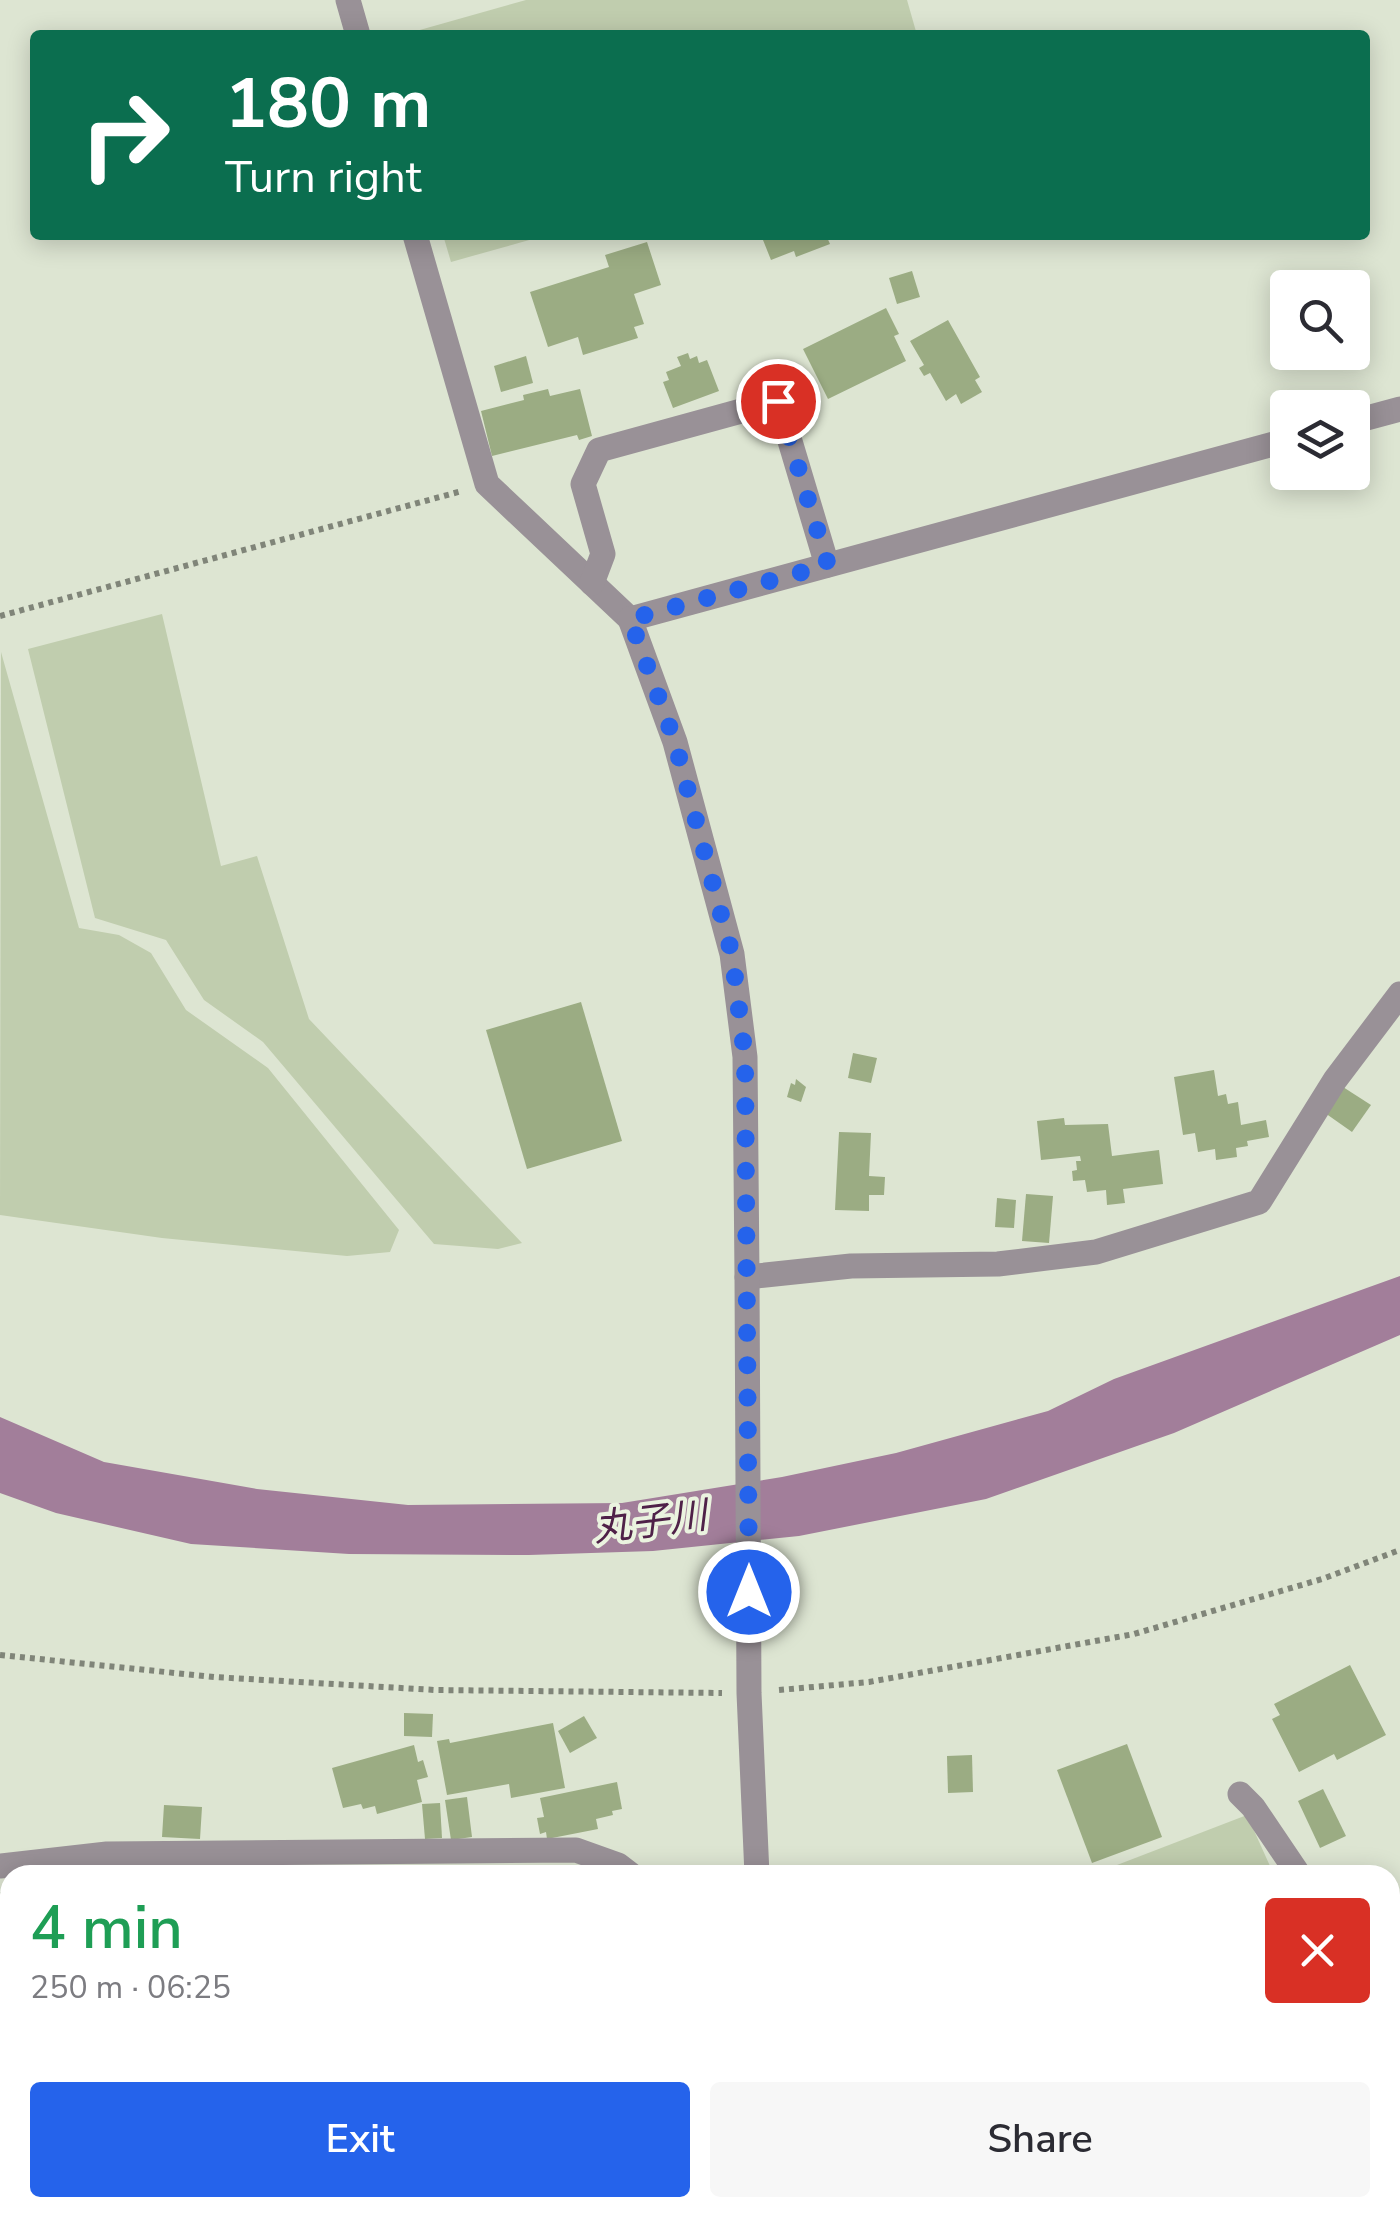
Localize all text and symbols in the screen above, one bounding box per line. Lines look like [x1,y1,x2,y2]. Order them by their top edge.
text: 180 m [225,56,431,152]
icon: right [60,70,190,200]
text: Turn right [225,147,422,208]
map controls [1270,270,1370,490]
button: search [1270,270,1370,370]
pin [736,359,821,444]
icon: arrive [751,374,806,429]
button: layers [1270,390,1370,490]
water label: 丸子川 [590,1489,714,1554]
position arrow [697,1540,801,1644]
text: 4 min [30,1887,183,1969]
button: close [1265,1898,1370,2003]
text: 250 m · 06:25 [30,1966,231,2009]
button: Exit [30,2082,690,2197]
button: Share [710,2082,1370,2197]

